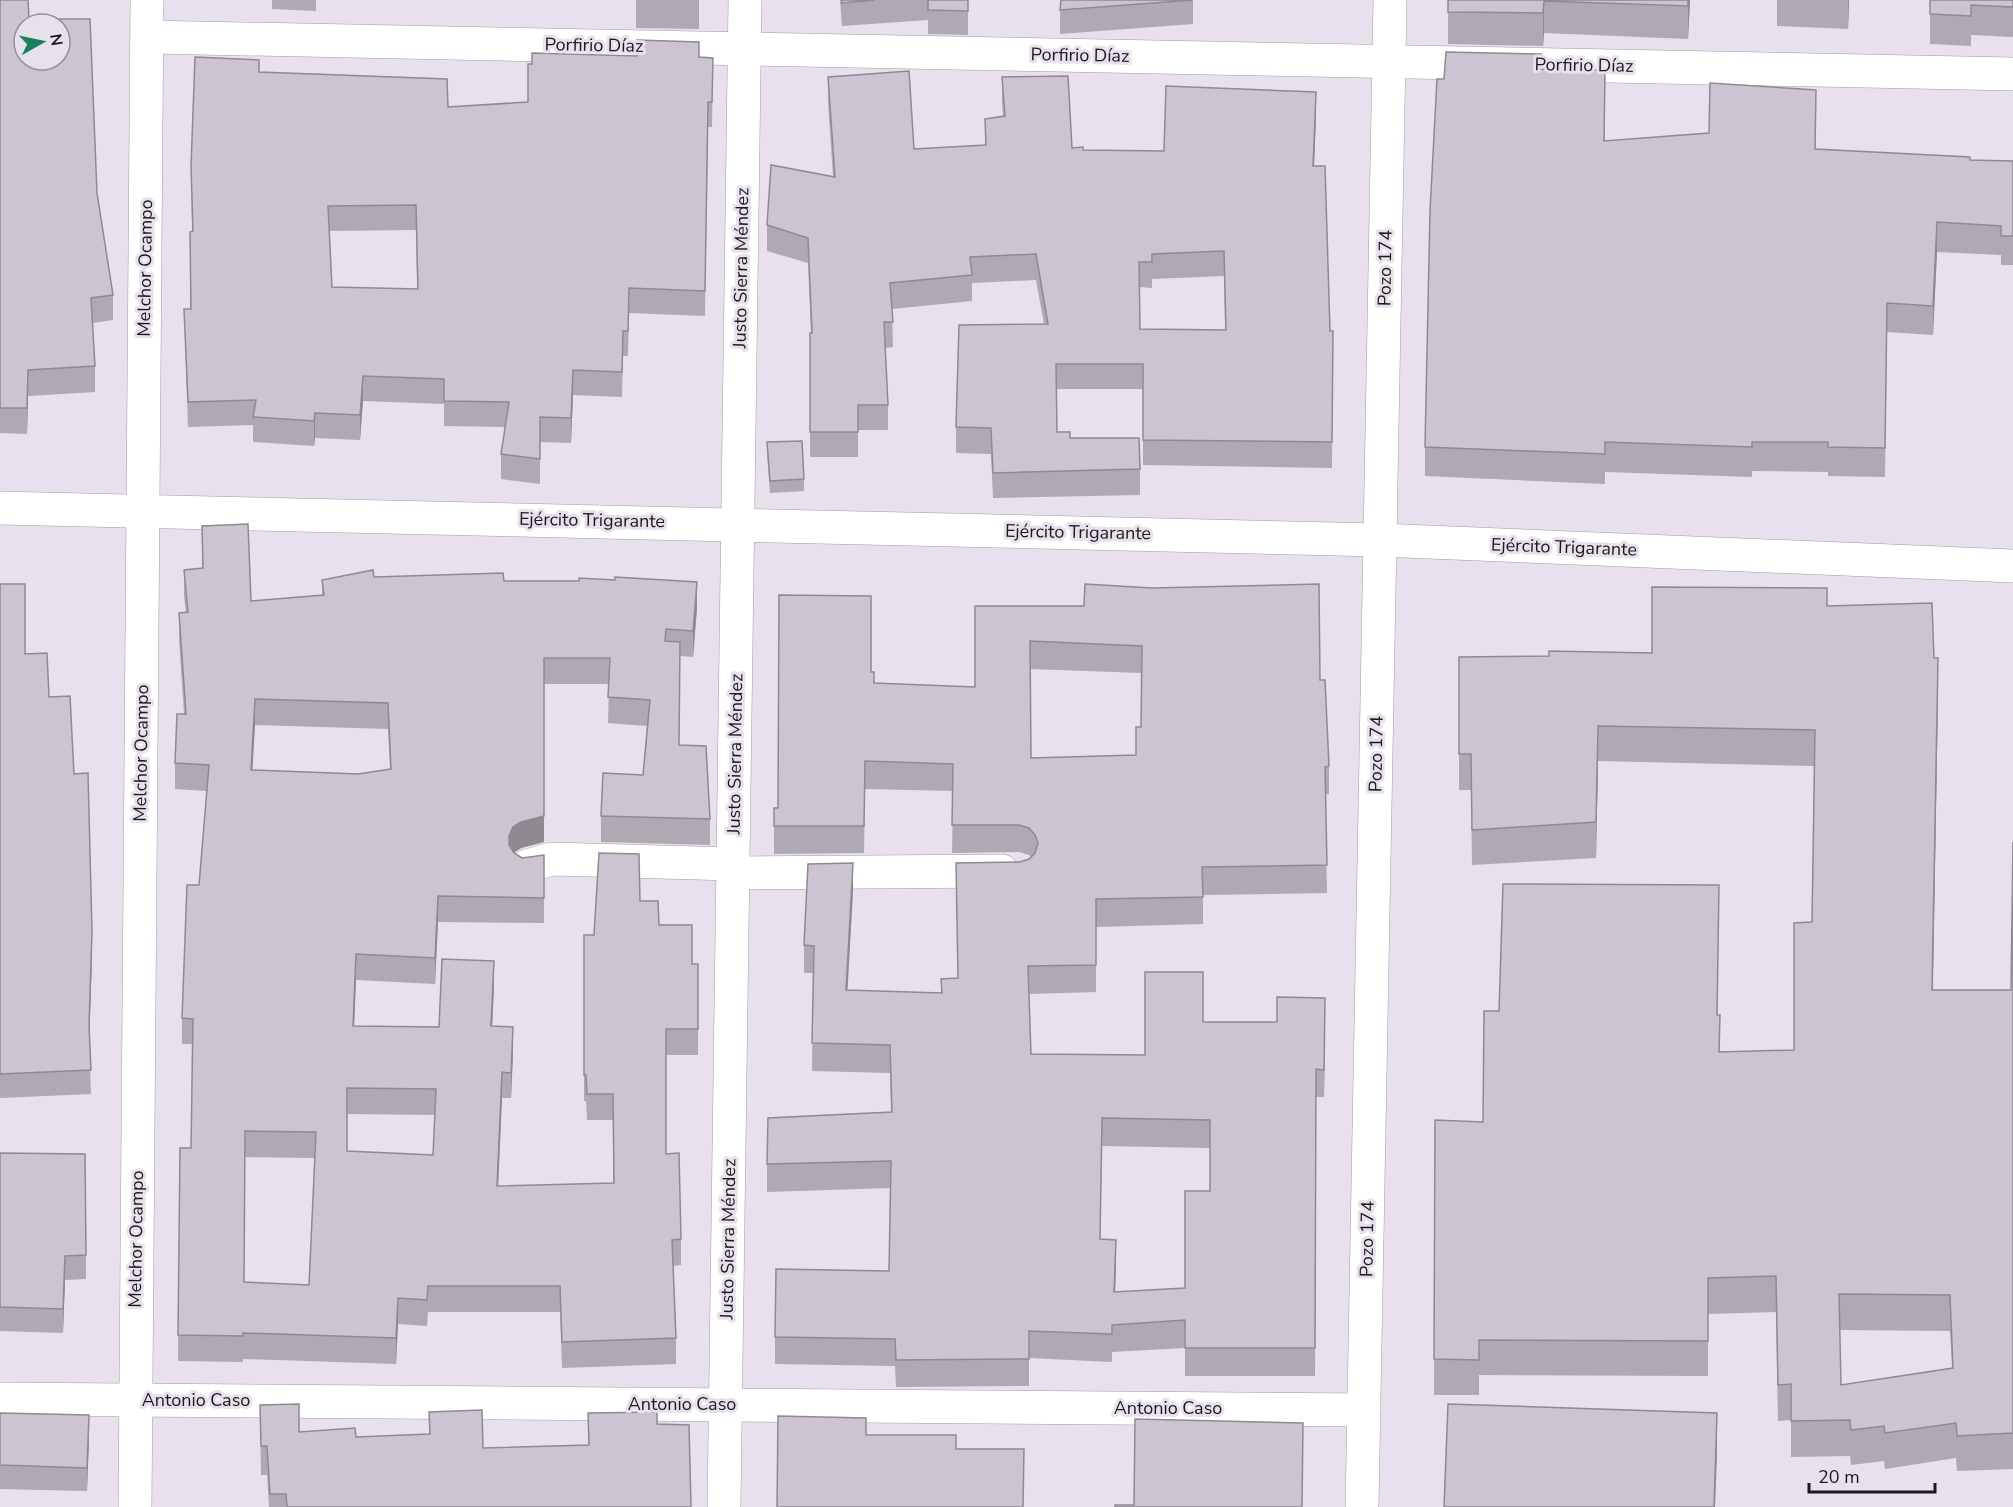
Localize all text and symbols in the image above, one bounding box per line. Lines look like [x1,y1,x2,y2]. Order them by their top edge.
north arrow [12,12,72,72]
text: N [44,32,68,47]
street label: Porfirio Díaz [544,32,644,58]
street label: Porfirio Díaz [1030,42,1130,68]
street label: Porfirio Díaz [1534,52,1634,78]
street label: Justo Sierra Méndez [728,187,754,350]
street label: Melchor Ocampo [132,199,158,337]
street label: Pozo 174 [1372,230,1398,306]
street label: Ejército Trigarante [519,507,665,533]
street label: Ejército Trigarante [1005,519,1151,545]
street label: Ejército Trigarante [1491,532,1637,562]
street label: Justo Sierra Méndez [722,673,748,836]
street label: Melchor Ocampo [128,684,154,822]
street label: Pozo 174 [1363,716,1389,792]
street label: Justo Sierra Méndez [715,1158,741,1321]
street label: Melchor Ocampo [123,1170,149,1308]
street label: Pozo 174 [1354,1201,1380,1277]
street label: Antonio Caso [142,1388,250,1412]
street label: Antonio Caso [628,1392,736,1416]
street label: Antonio Caso [1114,1396,1222,1420]
scale bar [1809,1456,1935,1494]
text: 20 m [1818,1465,1860,1489]

